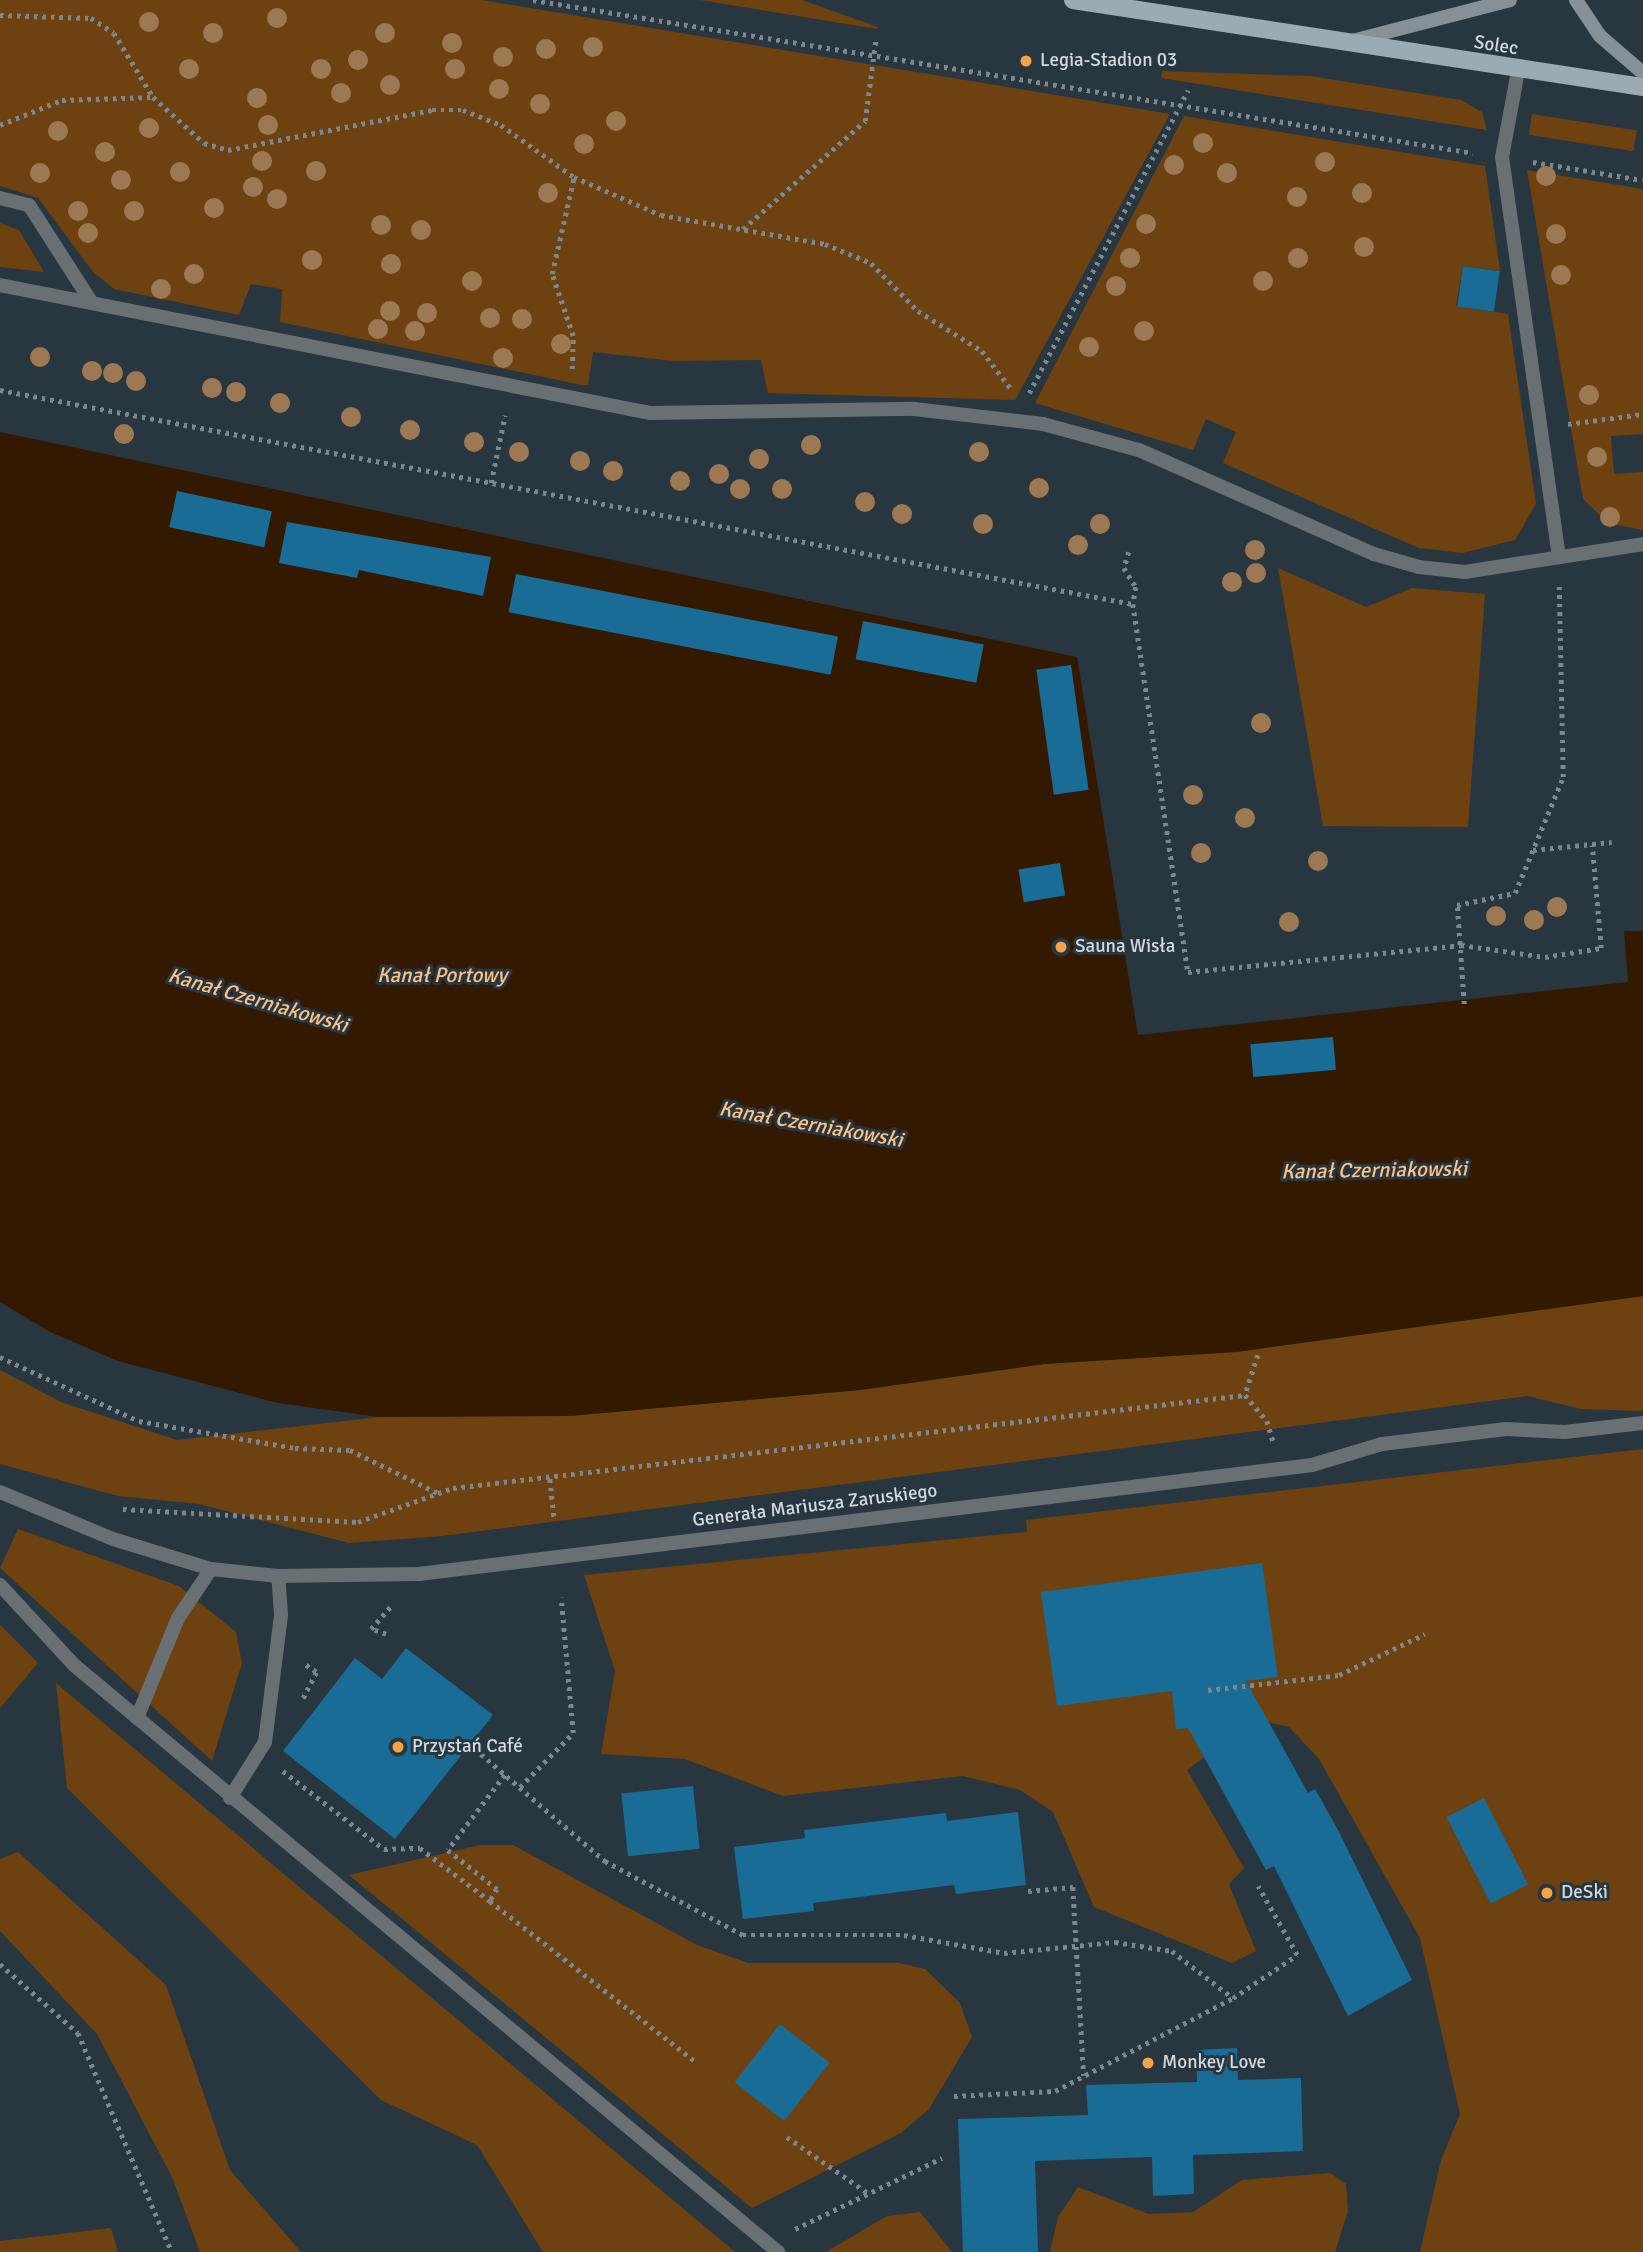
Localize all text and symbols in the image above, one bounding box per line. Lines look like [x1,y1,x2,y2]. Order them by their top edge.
street label: Solec [1472,31,1520,61]
place label: Legia-Stadion 03 [1040,50,1177,72]
marker: Legia-Stadion 03 [1018,53,1034,69]
place label: Sauna Wisła [1075,936,1175,958]
marker: Sauna Wisła [1053,939,1069,955]
water label: Kanał Czerniakowski [165,962,351,1038]
water label: Kanał Portowy [377,962,507,988]
water label: Kanał Czerniakowski [717,1095,905,1153]
water label: Kanał Czerniakowski [1281,1156,1467,1184]
street label: Generała Mariusza Zaruskiego [691,1480,939,1532]
place label: Przystań Café [412,1736,523,1758]
marker: Przystań Café [390,1739,406,1755]
place label: DeSki [1561,1882,1608,1904]
marker: DeSki [1539,1885,1555,1901]
place label: Monkey Love [1162,2052,1266,2074]
marker: Monkey Love [1140,2055,1156,2071]

